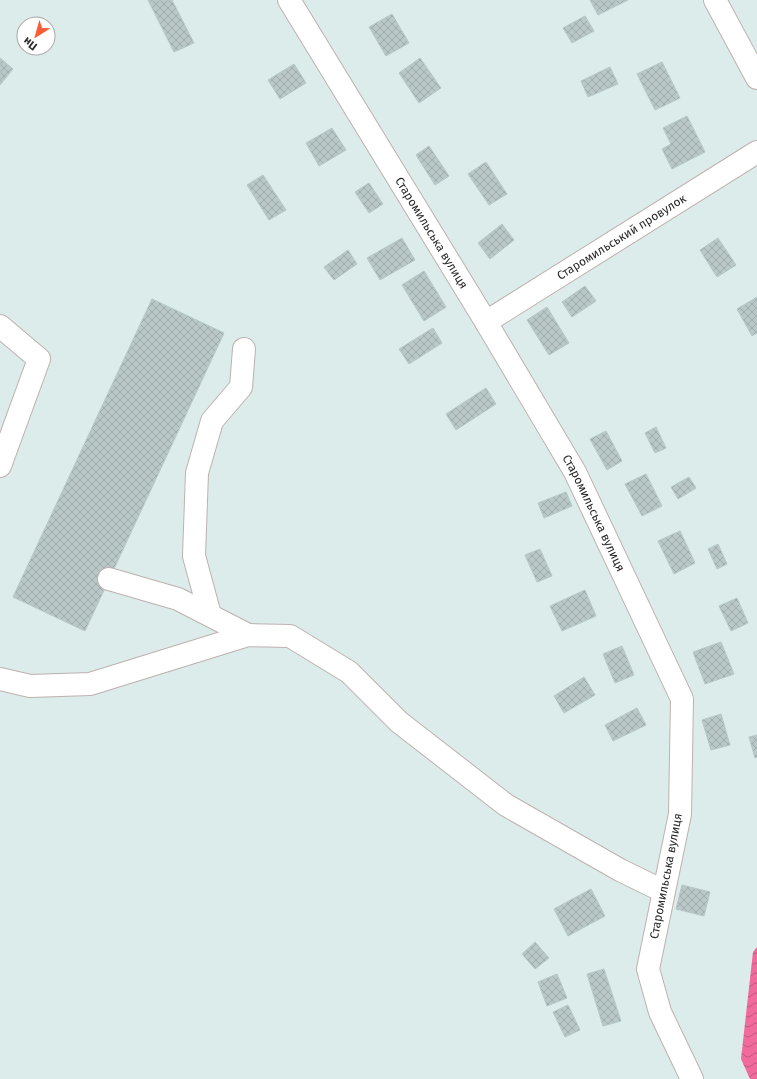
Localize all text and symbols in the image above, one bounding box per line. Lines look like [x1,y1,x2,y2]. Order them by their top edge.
north arrow [16,16,56,56]
text: Пн [21,34,40,53]
street label: Старомильська вулиця [392,175,471,291]
street label: Старомильський провулок [554,191,689,283]
street label: Старомильська вулиця [559,452,628,574]
street label: Старомильська вулиця [647,812,685,940]

